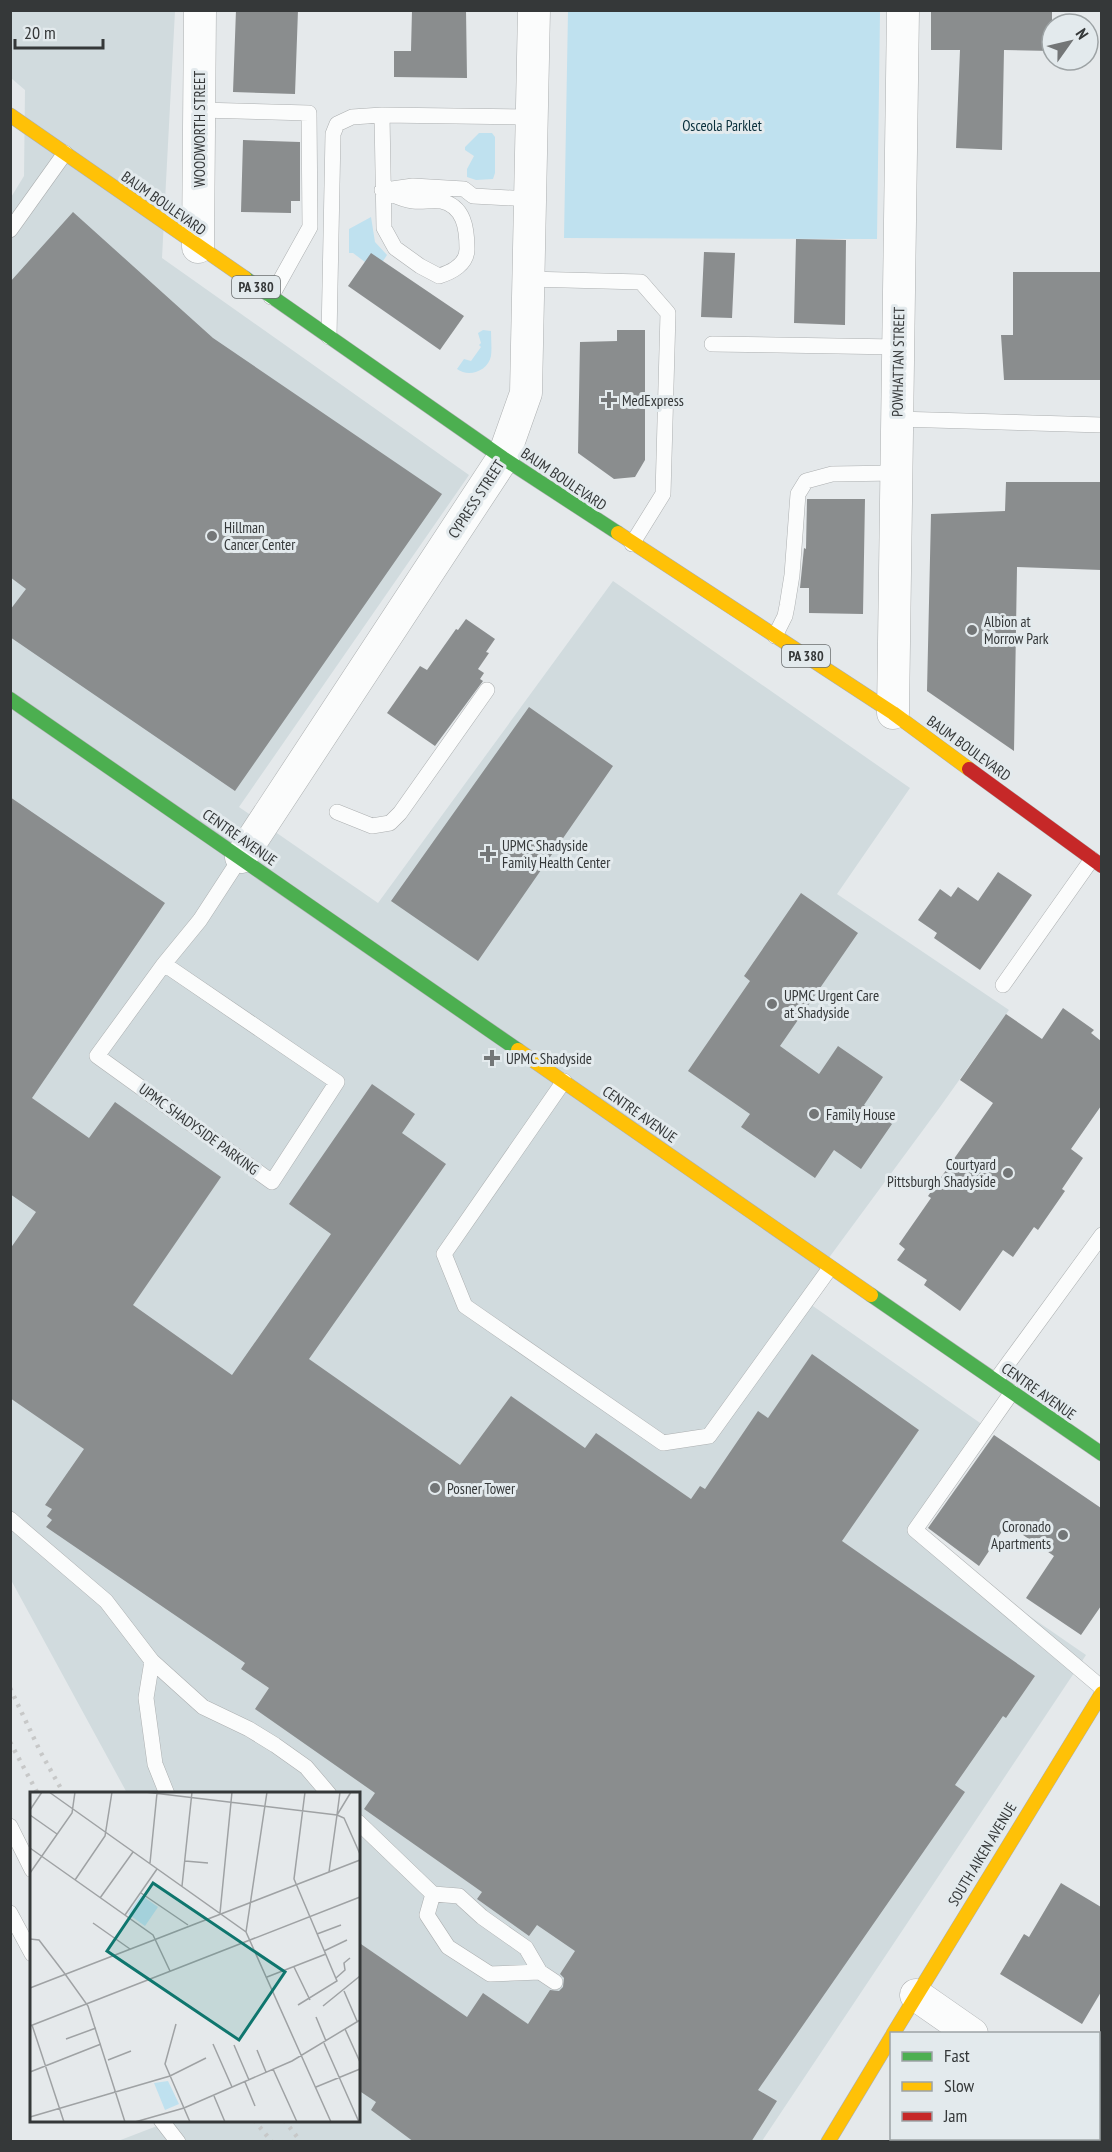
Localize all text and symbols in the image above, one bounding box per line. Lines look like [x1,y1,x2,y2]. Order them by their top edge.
scale bar [15,12,104,50]
north arrow [1040,12,1100,72]
text: 20 m [24,21,56,44]
text: N [1072,24,1093,43]
street label: WOODWORTH STREET [190,71,209,187]
park label: Osceola Parklet [682,116,762,135]
street label: BAUM BOULEVARD [118,167,210,239]
road number: PA 380 [232,276,280,298]
street label: POWHATTAN STREET [888,307,908,417]
marker: MedExpress [600,391,618,409]
place label: MedExpress [622,391,684,410]
street label: BAUM BOULEVARD [518,443,610,515]
street label: CYPRESS STREET [444,456,509,542]
place label: Hillman Cancer Center [224,518,296,554]
marker: Hillman Cancer Center [205,529,219,543]
place label: Albion at Morrow Park [984,612,1049,648]
marker: Albion at Morrow Park [965,623,979,637]
road number: PA 380 [782,645,830,667]
street label: BAUM BOULEVARD [923,711,1015,785]
street label: CENTRE AVENUE [199,804,281,870]
place label: UPMC Shadyside Family Health Center [502,836,611,872]
marker: UPMC Shadyside Family Health Center [479,845,497,863]
place label: UPMC Urgent Care at Shadyside [784,986,879,1022]
marker: UPMC Urgent Care at Shadyside [765,997,779,1011]
marker: UPMC Shadyside [483,1049,501,1067]
place label: UPMC Shadyside [506,1049,592,1068]
street label: UPMC SHADYSIDE PARKING [135,1079,263,1179]
street label: CENTRE AVENUE [599,1081,681,1147]
place label: Family House [826,1105,895,1124]
marker: Family House [807,1107,821,1121]
place label: Courtyard Pittsburgh Shadyside [887,1155,996,1191]
marker: Courtyard Pittsburgh Shadyside [1001,1166,1015,1180]
street label: CENTRE AVENUE [998,1358,1080,1424]
place label: Posner Tower [447,1479,516,1498]
marker: Posner Tower [428,1481,442,1495]
place label: Coronado Apartments [991,1517,1051,1553]
marker: Coronado Apartments [1056,1528,1070,1542]
inset map [30,1792,360,2122]
street label: SOUTH AIKEN AVENUE [944,1799,1020,1909]
legend [890,2032,1100,2140]
text: Fast [944,2044,970,2067]
text: Slow [944,2074,975,2097]
text: Jam [943,2104,967,2127]

